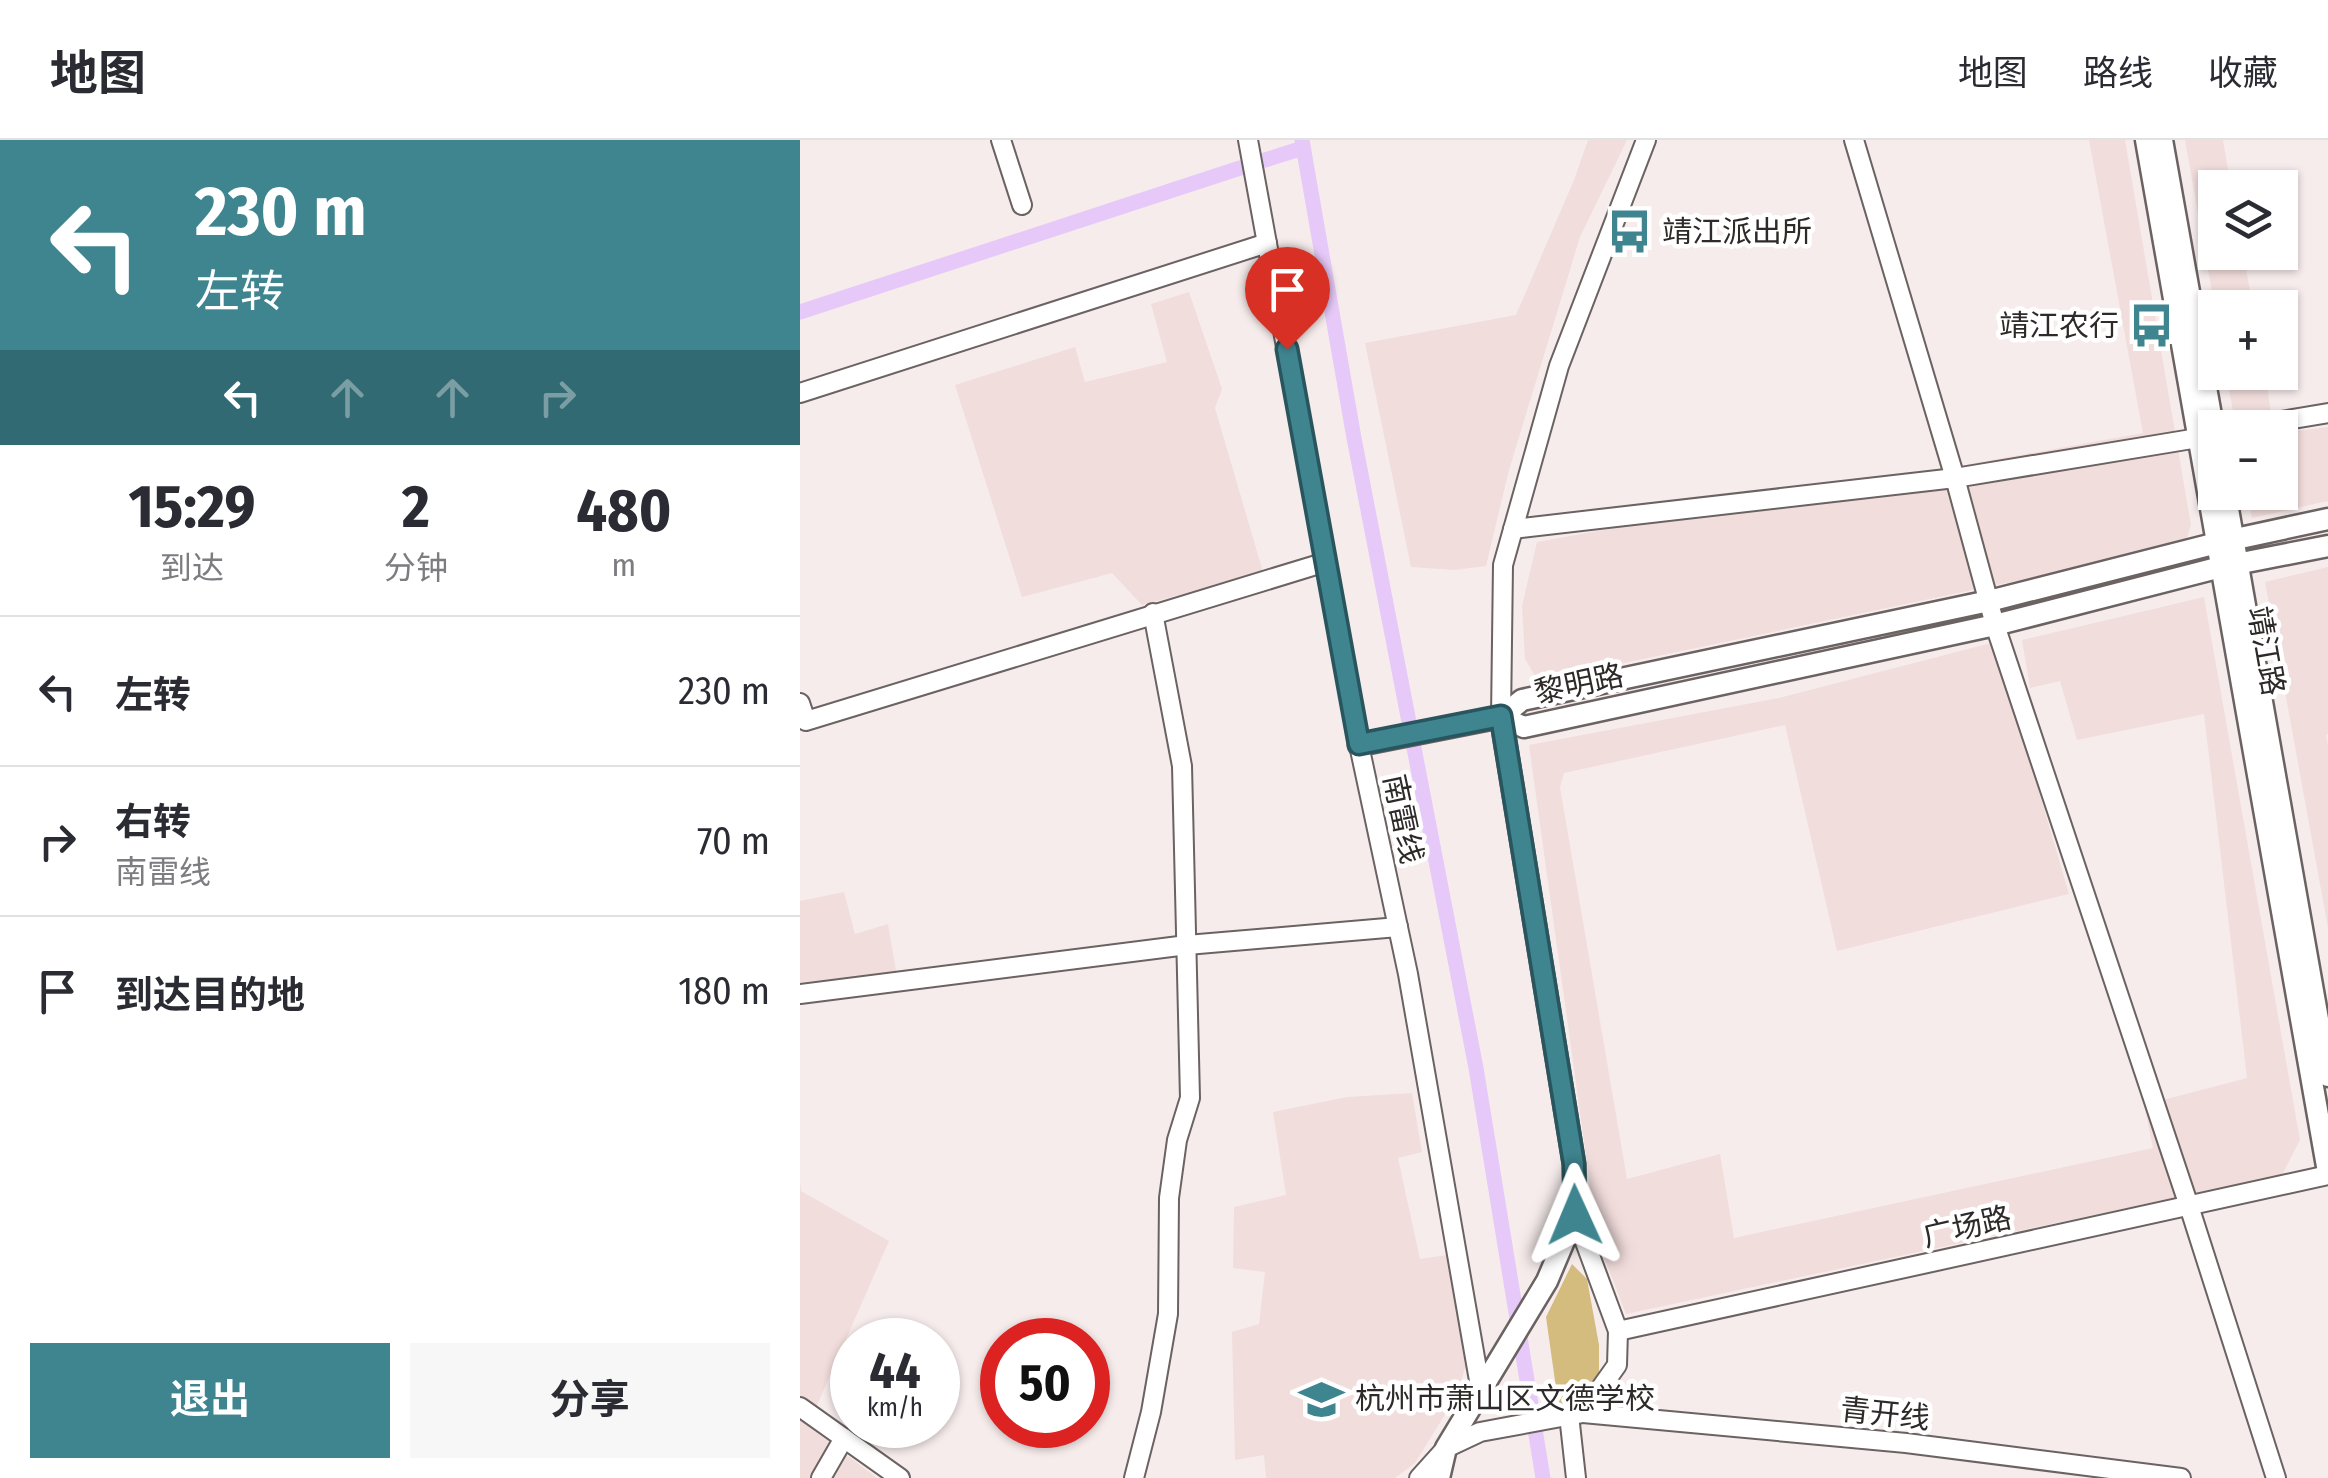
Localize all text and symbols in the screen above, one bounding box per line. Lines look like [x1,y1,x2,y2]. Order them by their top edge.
text: 地图 [50,45,146,103]
text: 地图 [1958,52,2028,94]
text: 路线 [2083,52,2153,94]
text: 收藏 [2208,52,2278,94]
text: 230 m [195,170,367,254]
map controls [2198,170,2298,510]
button: layers [2198,170,2298,270]
icon: left [30,180,160,310]
bus stop icon: 靖江派出所 [1605,208,1653,256]
place label: 靖江派出所 [1662,214,1812,250]
pin [1245,247,1330,350]
icon: arrive [1260,262,1315,317]
text: 左转 [195,265,285,319]
button: + [2198,290,2298,390]
bus stop icon: 靖江农行 [2128,302,2176,350]
place label: 靖江农行 [1999,308,2119,344]
icon: left [215,370,270,425]
icon: ahead [320,370,375,425]
icon: ahead [425,370,480,425]
icon: right [530,370,585,425]
button: − [2198,410,2298,510]
text: 15:29 [128,471,255,543]
text: 2 [402,471,430,543]
text: 480 [576,475,672,547]
text: m [612,546,636,584]
text: 到达 [160,549,224,587]
text: 分钟 [384,549,448,587]
street label: 靖江路 [2240,604,2292,698]
street label: 黎明路 [1531,657,1627,711]
icon: left [30,664,85,719]
text: 230 m [678,668,770,714]
text: 左转 [115,672,191,718]
street label: 南雷线 [1376,771,1430,867]
text: 右转 [115,799,191,845]
icon: right [30,814,85,869]
text: 70 m [697,818,770,864]
text: 南雷线 [115,853,211,891]
icon: arrive [30,964,85,1019]
text: 180 m [678,968,770,1014]
text: 到达目的地 [115,972,305,1018]
position arrow [1523,1163,1627,1267]
street label: 广场路 [1919,1199,2015,1255]
speed limit sign: 50 [980,1318,1110,1448]
text: 44 [869,1341,921,1401]
button: 退出 [30,1343,390,1458]
button: 分享 [410,1343,770,1458]
school or university icon: 杭州市萧山区文德学校 [1298,1375,1346,1423]
place label: 杭州市萧山区文德学校 [1355,1381,1655,1417]
street label: 青开线 [1838,1391,1932,1437]
text: km/h [867,1393,923,1423]

